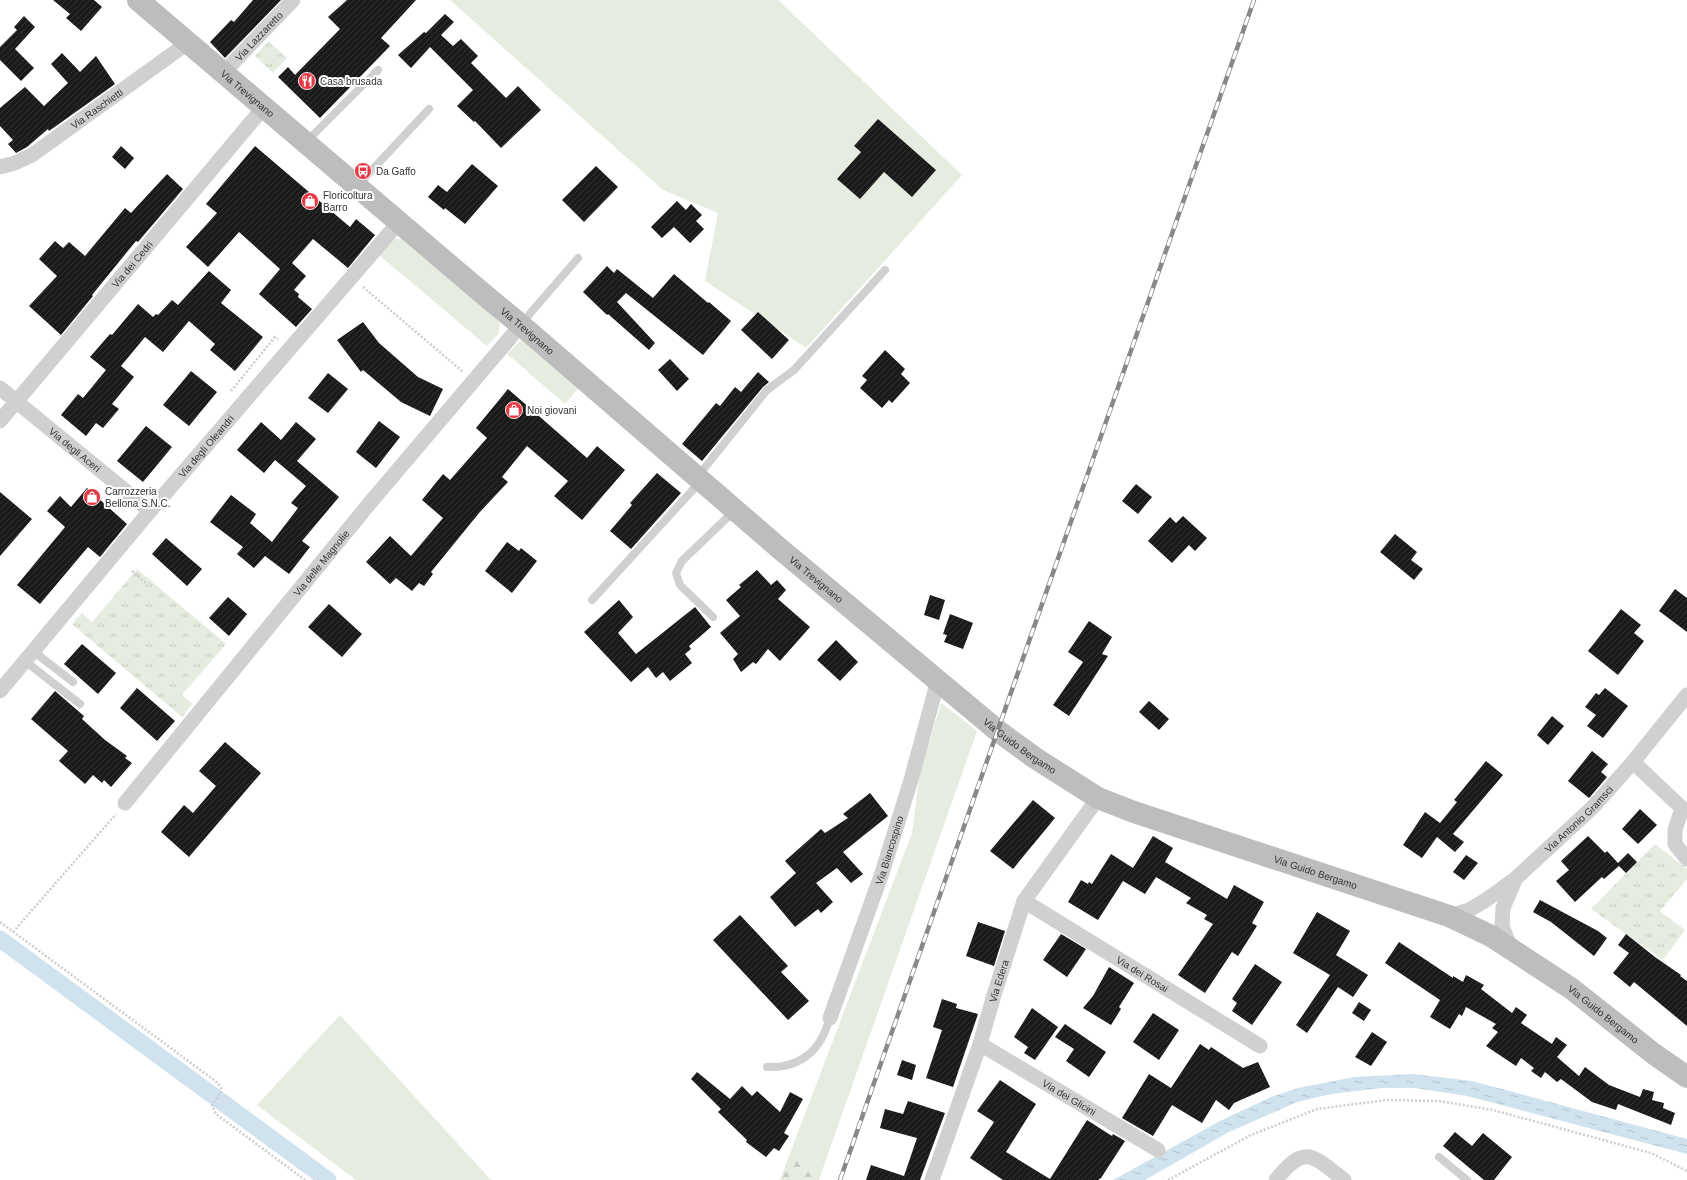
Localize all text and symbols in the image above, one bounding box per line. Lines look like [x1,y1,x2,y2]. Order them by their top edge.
street label: Via Lazzaretto [233,9,285,63]
street label: Via Trevignano [218,68,277,120]
restaurant icon: Casa brusada [297,71,317,91]
place label: Casa brusada [320,76,383,87]
street label: Via Raschietti [69,87,125,131]
bus stop icon: Da Gaffo [353,161,373,181]
place label: Da Gaffo [376,166,416,177]
place label: Floricoltura Barro [323,190,373,213]
shop icon: Floricoltura Barro [300,191,320,211]
street label: Via dei Cedri [110,239,155,290]
street label: Via Trevignano [498,305,556,357]
shop icon: Noi giovani [504,400,524,420]
place label: Noi giovani [527,405,576,416]
street label: Via degli Oleandri [176,413,236,480]
street label: Via degli Aceri [47,426,103,474]
place label: Carrozzeria Bellona S.N.C. [105,486,171,509]
shop icon: Carrozzeria Bellona S.N.C. [82,487,102,507]
street label: Via delle Magnolie [291,528,352,598]
street label: Via Trevignano [787,554,845,605]
street label: Via Guido Bergamo [981,716,1058,776]
street label: Via Antonio Gramsci [1543,784,1615,855]
street label: Via Biancospino [873,814,906,886]
street label: Via Guido Bergamo [1272,854,1359,891]
street label: Via dei Rosai [1114,954,1170,994]
street label: Via Edera [987,958,1011,1003]
street label: Via Guido Bergamo [1566,983,1641,1046]
street label: Via dei Glicini [1040,1077,1098,1118]

